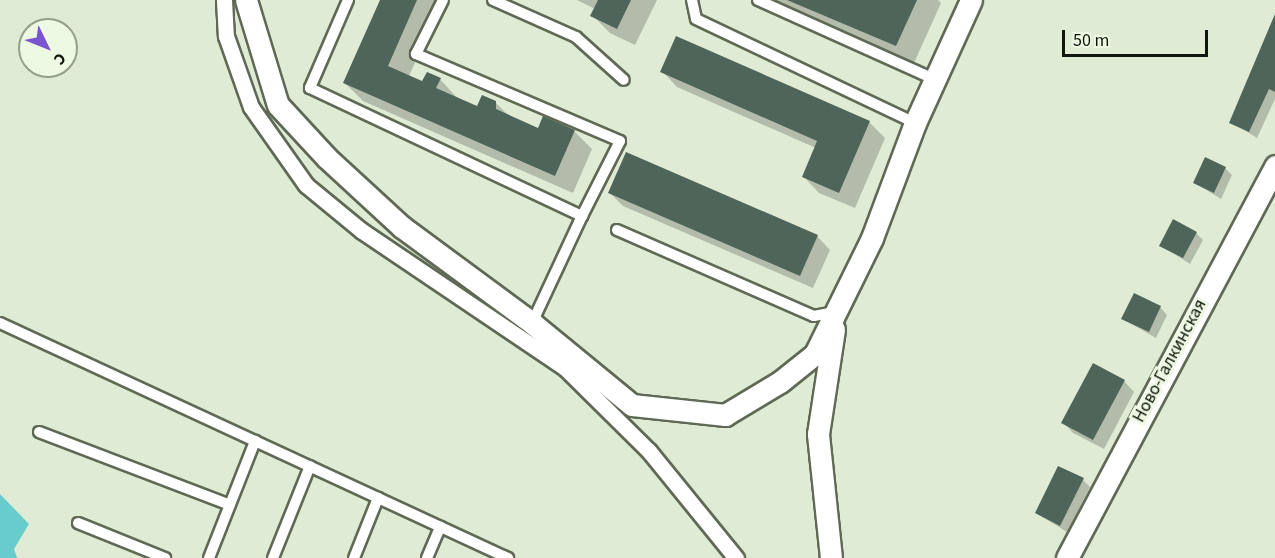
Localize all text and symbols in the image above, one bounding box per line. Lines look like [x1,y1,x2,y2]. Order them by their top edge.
north arrow [18,18,78,78]
scale bar [1065,18,1210,56]
text: 50 m [1073,28,1109,53]
text: С [48,48,71,70]
street label: Ново-Галкинская [1128,296,1212,426]

